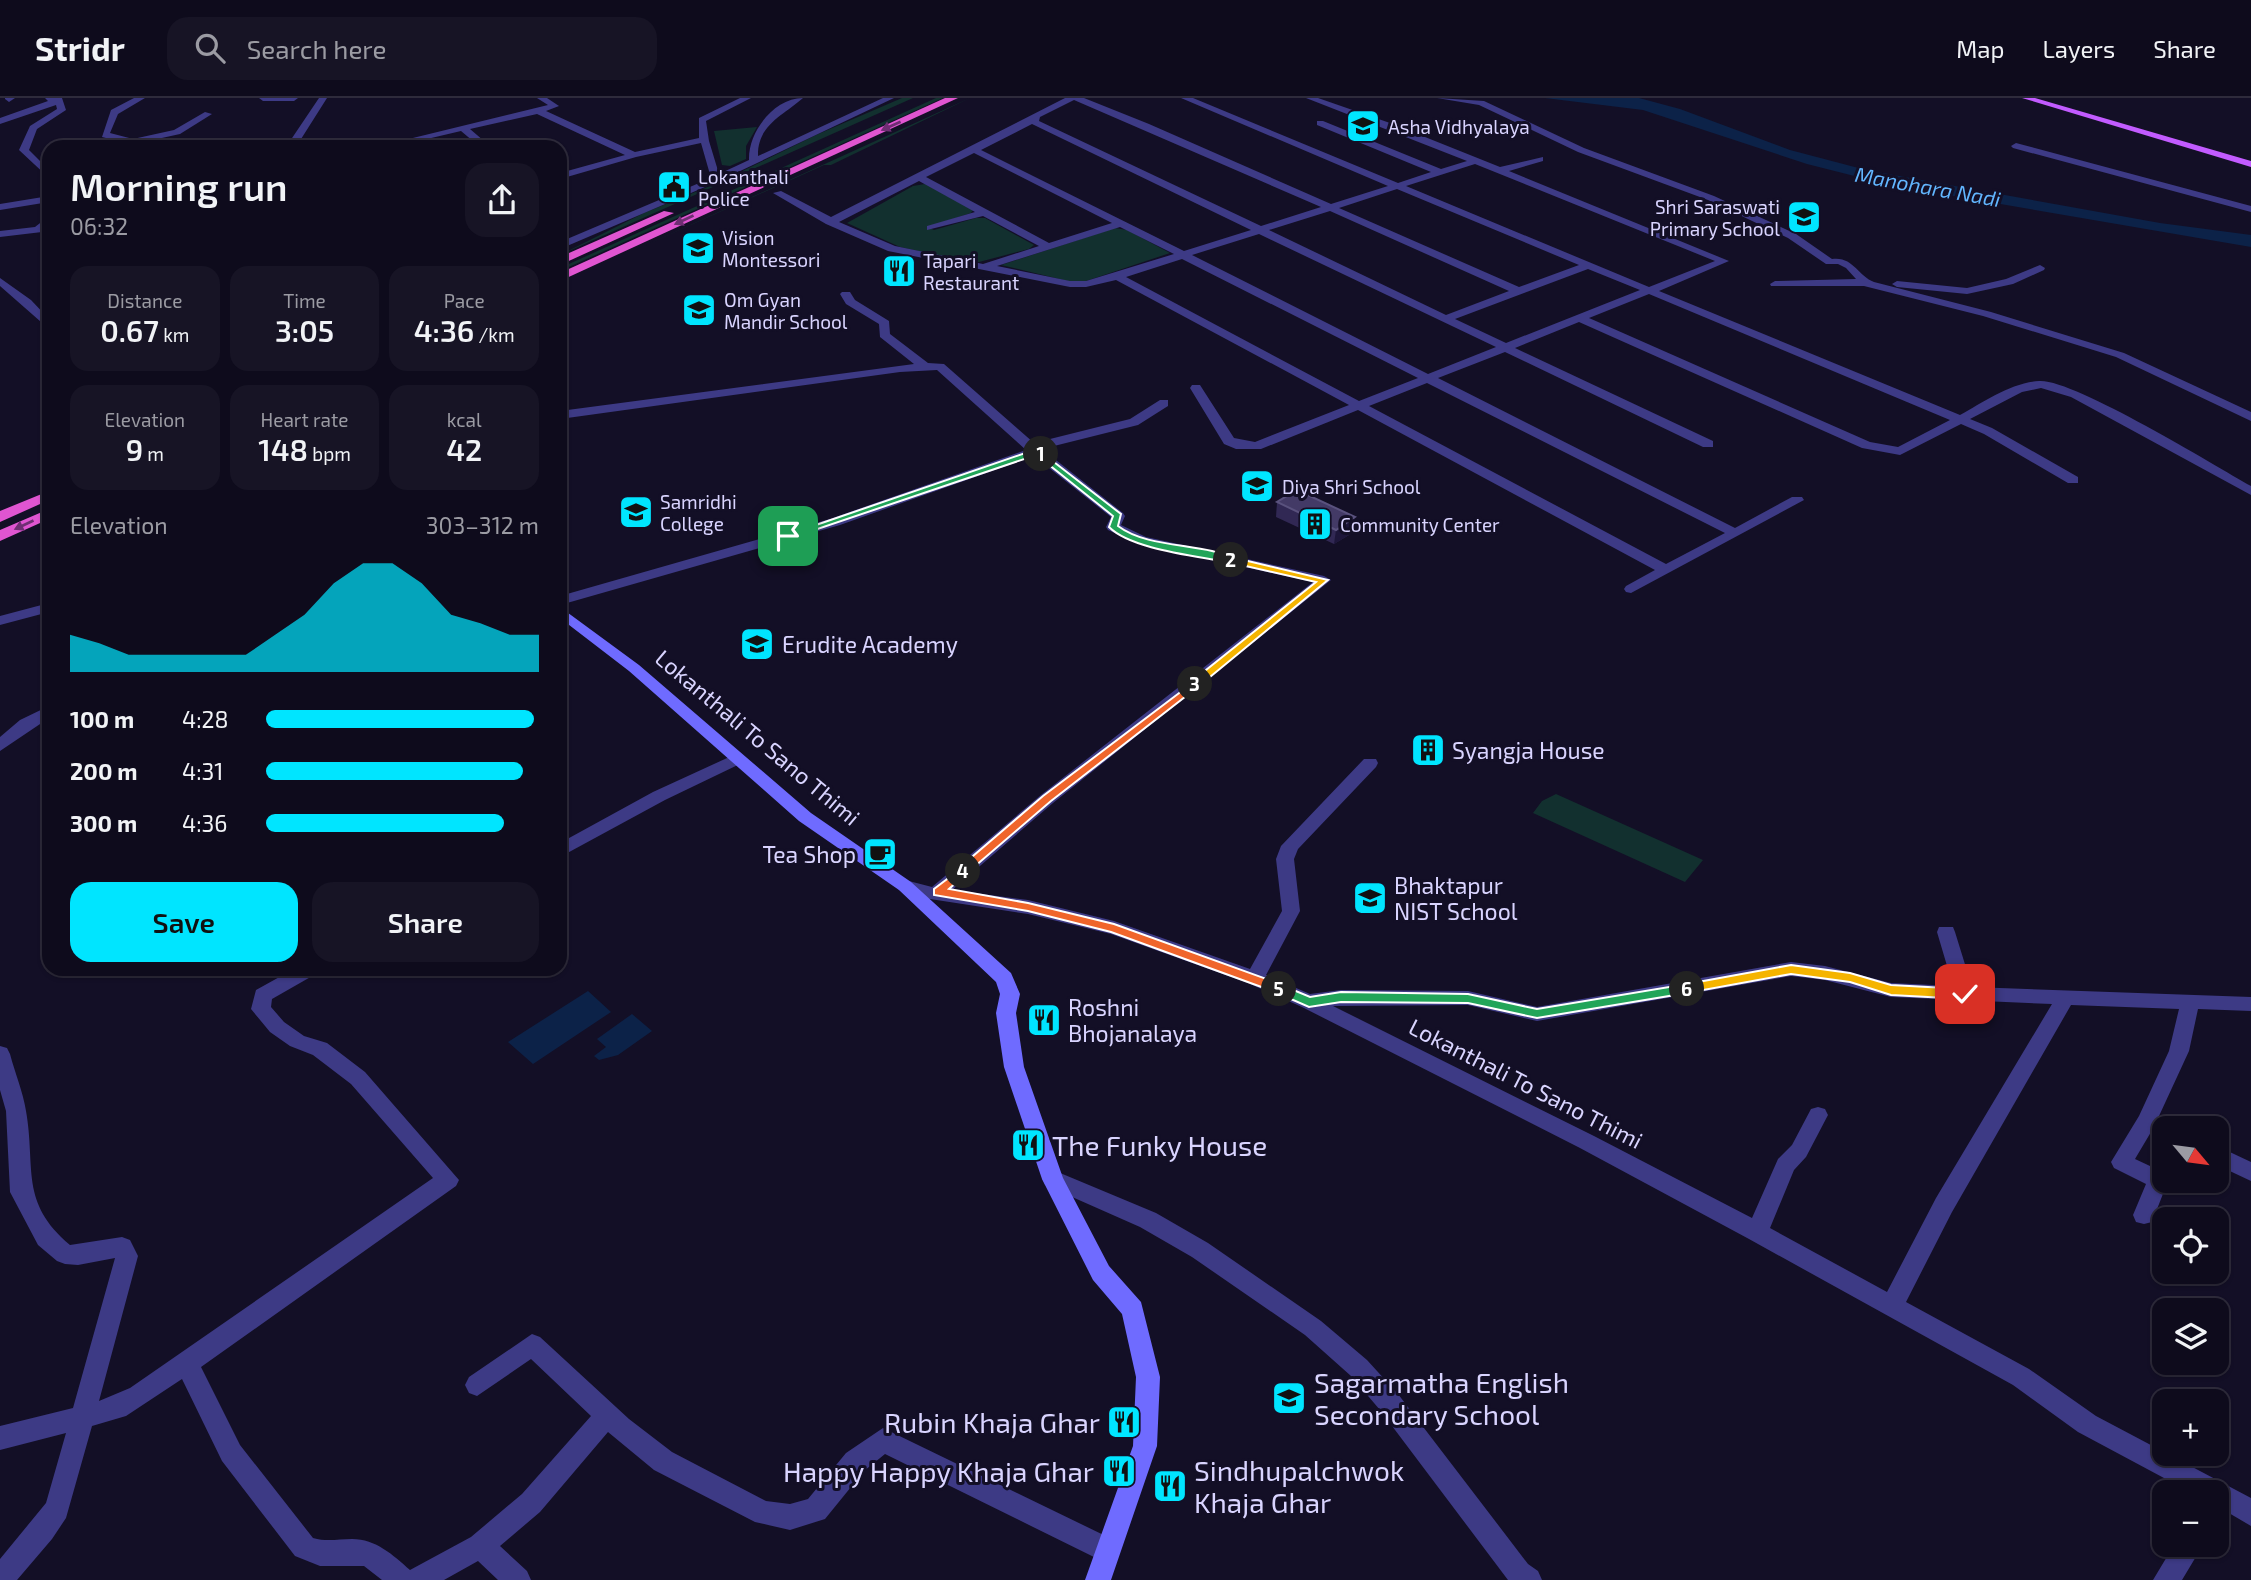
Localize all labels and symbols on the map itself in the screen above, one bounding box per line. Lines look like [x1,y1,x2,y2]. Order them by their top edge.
school or university icon: Asha Vidhyalaya [1344,107,1382,145]
place label: Asha Vidhyalaya [1388,115,1530,138]
one-way arrow [881,120,901,132]
water label: Manohara Nadi [1853,161,2003,211]
place label: Lokanthali Police [698,165,789,210]
public building icon: Lokanthali Police [655,168,693,206]
place label: Shri Saraswati Primary School [1650,195,1780,240]
school or university icon: Shri Saraswati Primary School [1785,198,1823,236]
one-way arrow [673,215,694,226]
place label: Vision Montessori [722,226,820,271]
school or university icon: Vision Montessori [679,229,717,267]
place label: Tapari Restaurant [923,249,1019,294]
restaurant icon: Tapari Restaurant [880,252,918,290]
place label: Om Gyan Mandir School [724,288,848,333]
school or university icon: Om Gyan Mandir School [680,291,718,329]
pin: 1 [1024,436,1058,472]
school or university icon: Diya Shri School [1238,467,1276,505]
place label: Diya Shri School [1282,475,1421,498]
place label: Samridhi College [660,490,737,535]
school or university icon: Samridhi College [617,493,655,531]
building icon: Community Center [1296,505,1334,543]
pin [758,506,818,566]
place label: Community Center [1340,513,1500,536]
one-way arrow [14,520,35,531]
pin: 2 [1214,542,1248,578]
school or university icon: Erudite Academy [738,625,776,663]
place label: Erudite Academy [782,630,958,658]
street label: Lokanthali To Sano Thimi [650,643,866,831]
pin: 3 [1178,666,1212,702]
building icon: Syangja House [1409,731,1447,769]
place label: Syangja House [1452,736,1605,764]
cafe icon: Tea Shop [861,835,899,873]
place label: Tea Shop [762,840,856,868]
pin: 4 [946,854,981,888]
place label: Bhaktapur NIST School [1394,871,1518,925]
school or university icon: Bhaktapur NIST School [1351,879,1389,917]
pin [1935,964,1995,1024]
pin: 5 [1262,972,1296,1006]
pin: 6 [1670,972,1704,1006]
place label: Roshni Bhojanalaya [1068,993,1197,1047]
restaurant icon: Roshni Bhojanalaya [1025,1001,1063,1039]
street label: Lokanthali To Sano Thimi [1405,1012,1647,1154]
north arrow [2152,1116,2230,1194]
restaurant icon: The Funky House [1009,1126,1047,1164]
place label: The Funky House [1052,1128,1267,1162]
place label: Sagarmatha English Secondary School [1314,1365,1569,1431]
school or university icon: Sagarmatha English Secondary School [1270,1379,1308,1417]
restaurant icon: Rubin Khaja Ghar [1105,1403,1143,1441]
place label: Rubin Khaja Ghar [884,1405,1100,1439]
restaurant icon: Happy Happy Khaja Ghar [1100,1452,1138,1490]
place label: Sindhupalchwok Khaja Ghar [1194,1453,1404,1519]
place label: Happy Happy Khaja Ghar [783,1454,1094,1488]
restaurant icon: Sindhupalchwok Khaja Ghar [1151,1467,1189,1505]

